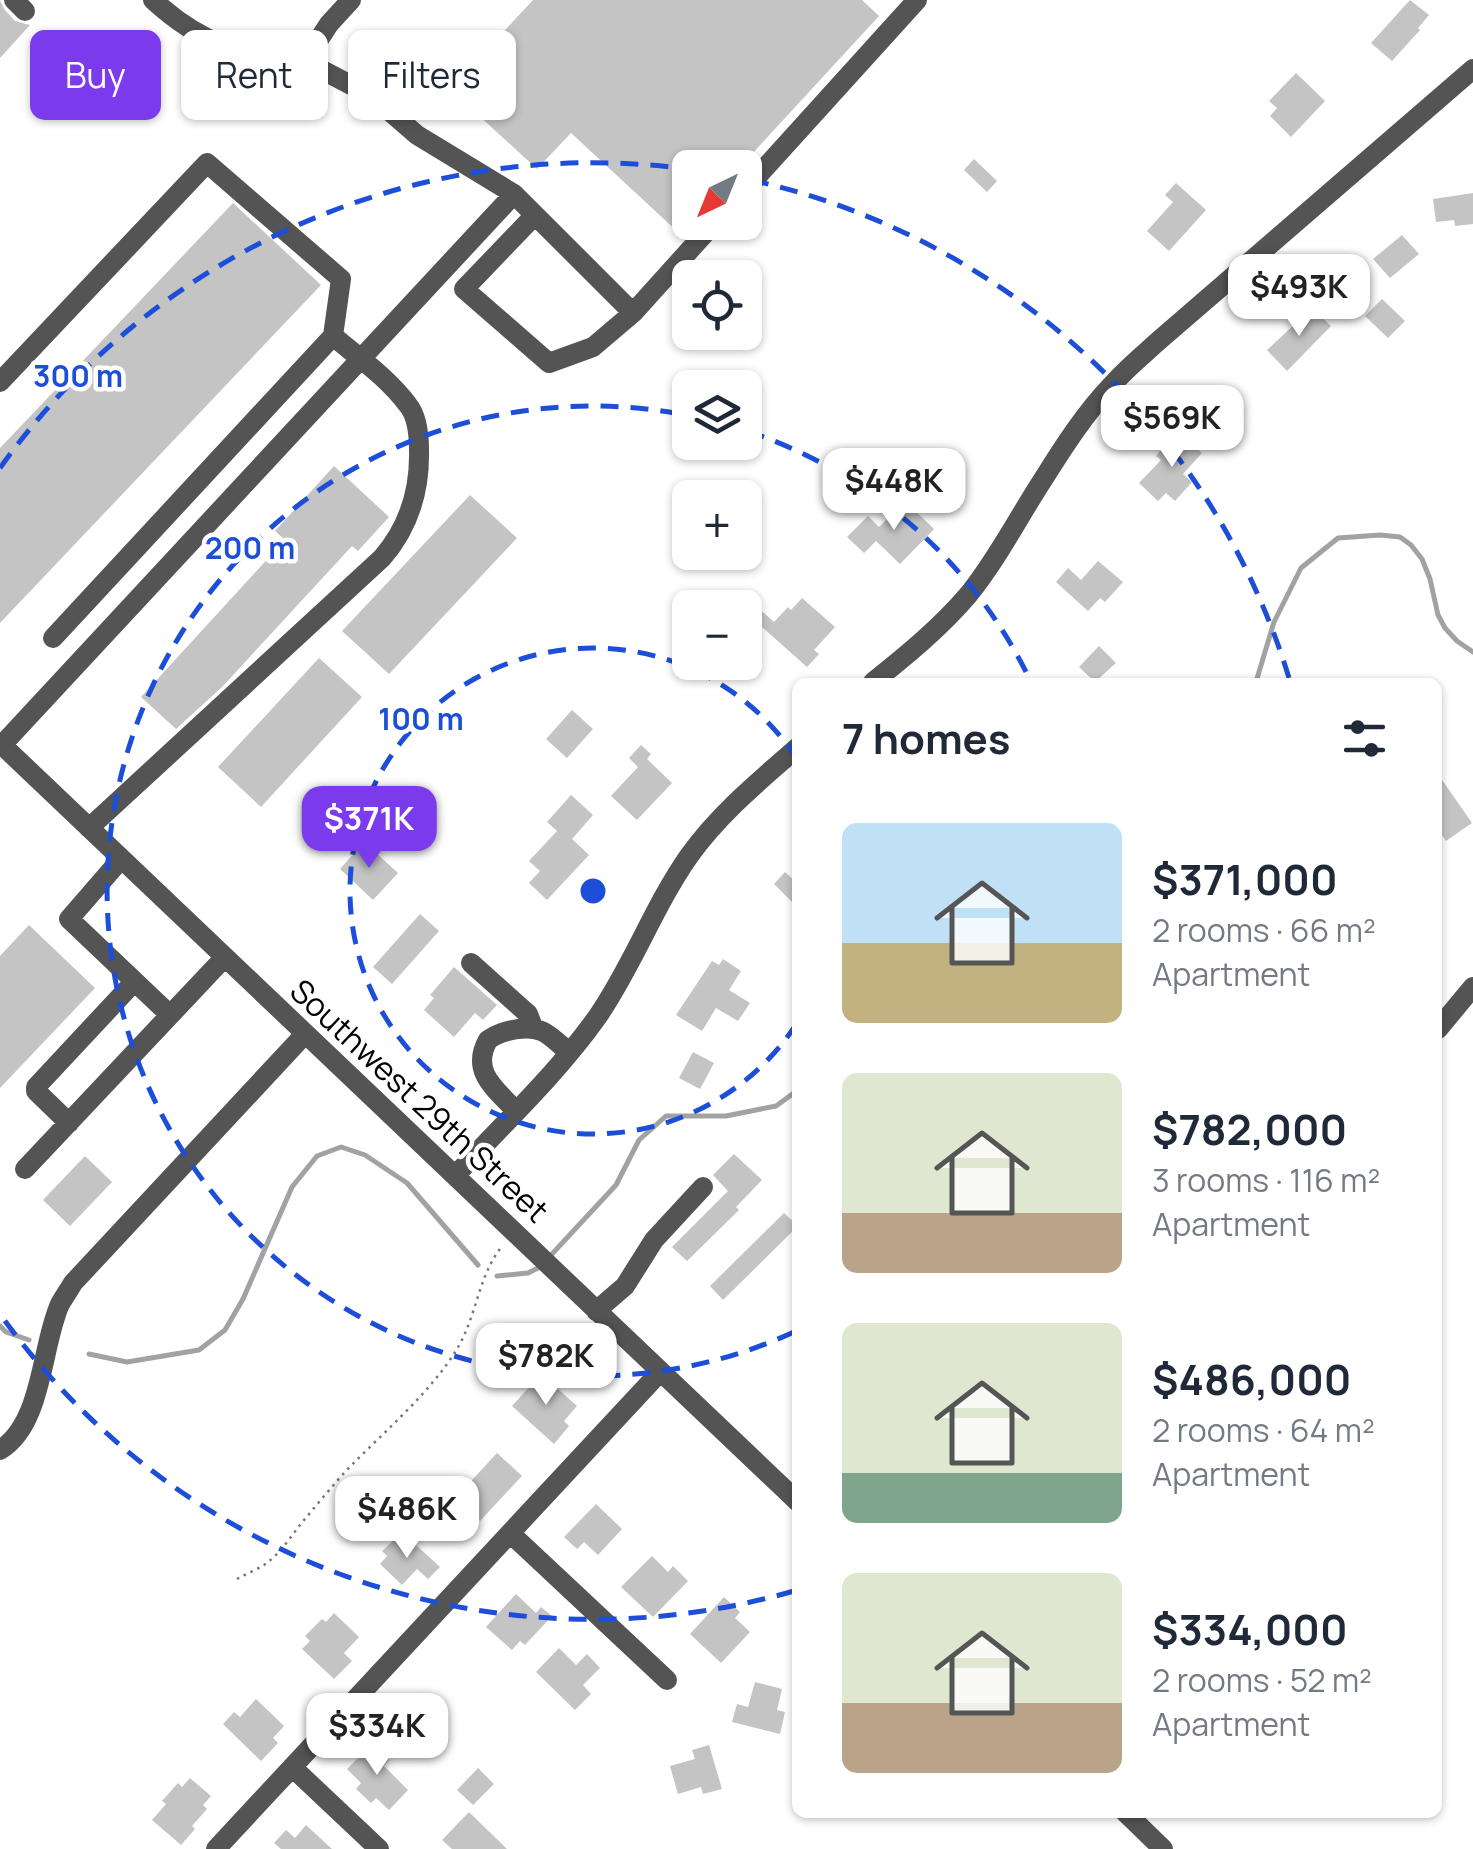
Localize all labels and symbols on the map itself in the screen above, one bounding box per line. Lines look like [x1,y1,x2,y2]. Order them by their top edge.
north arrow [672,150,762,240]
pin: $493K [1229,254,1369,339]
text: 300 m [33,355,123,396]
pin: $569K [1102,385,1242,470]
pin: $448K [824,448,964,533]
text: 200 m [205,527,295,568]
text: 100 m [378,698,464,739]
pin: $371K [299,786,439,871]
centre of rings [575,873,611,909]
street label: Southwest 29th Street [281,969,558,1232]
pin: $782K [476,1323,616,1408]
pin: $486K [337,1476,477,1561]
pin: $334K [307,1693,447,1778]

